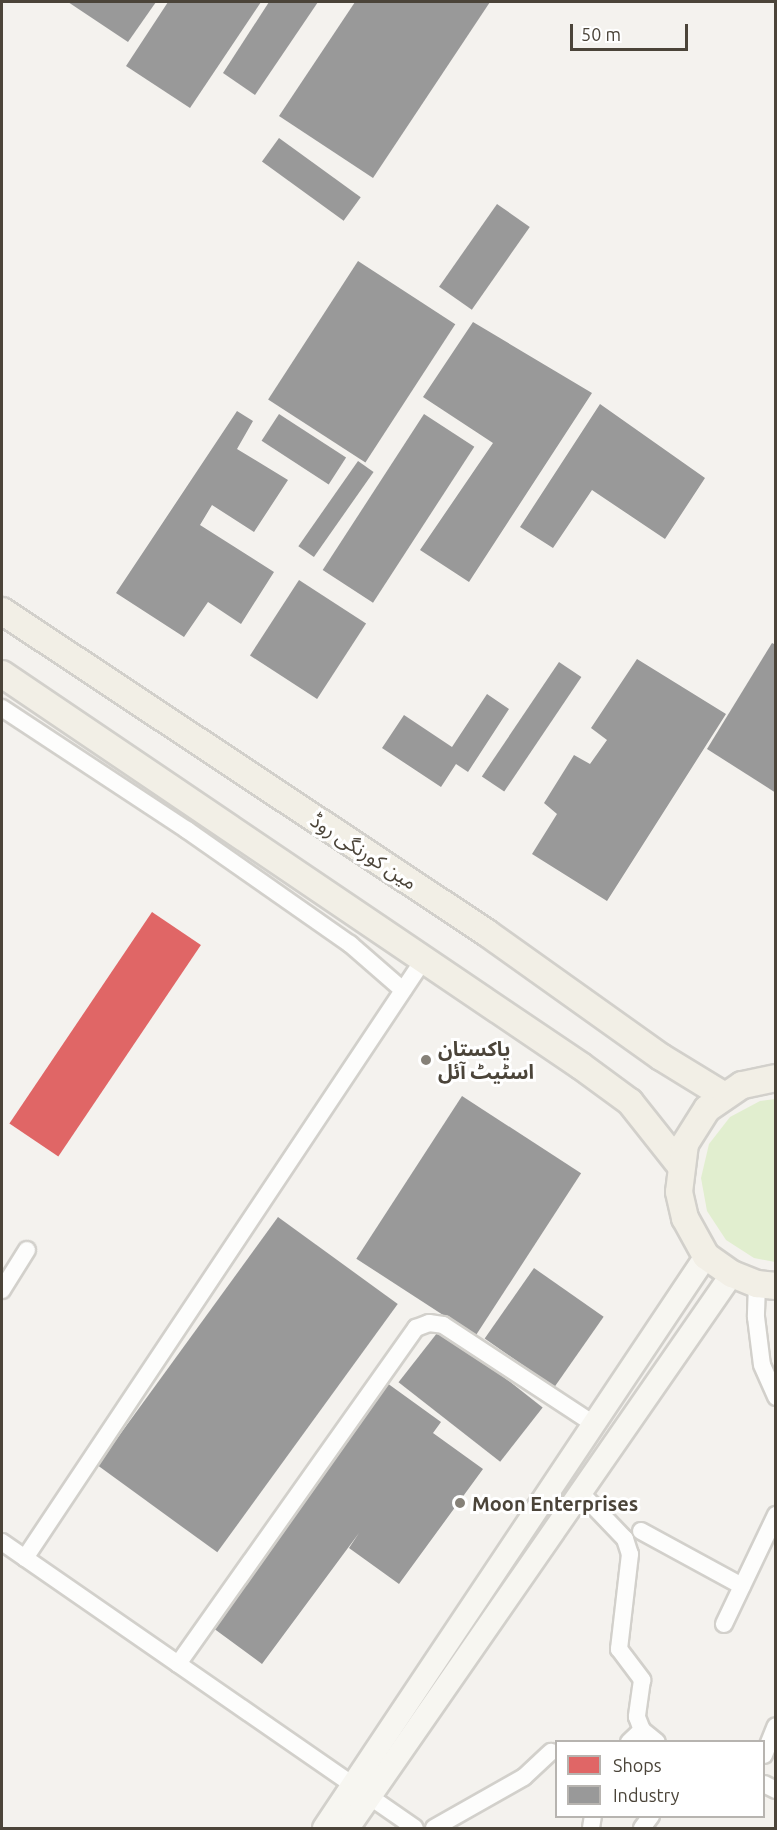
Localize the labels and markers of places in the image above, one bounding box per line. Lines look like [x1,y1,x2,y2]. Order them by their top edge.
place label: پاکستان اسٹیٹ آئل [438,1036,534,1083]
marker: پاکستان اسٹیٹ آئل [419,1053,433,1067]
place label: Moon Enterprises [472,1491,638,1515]
marker: Moon Enterprises [453,1496,467,1510]

